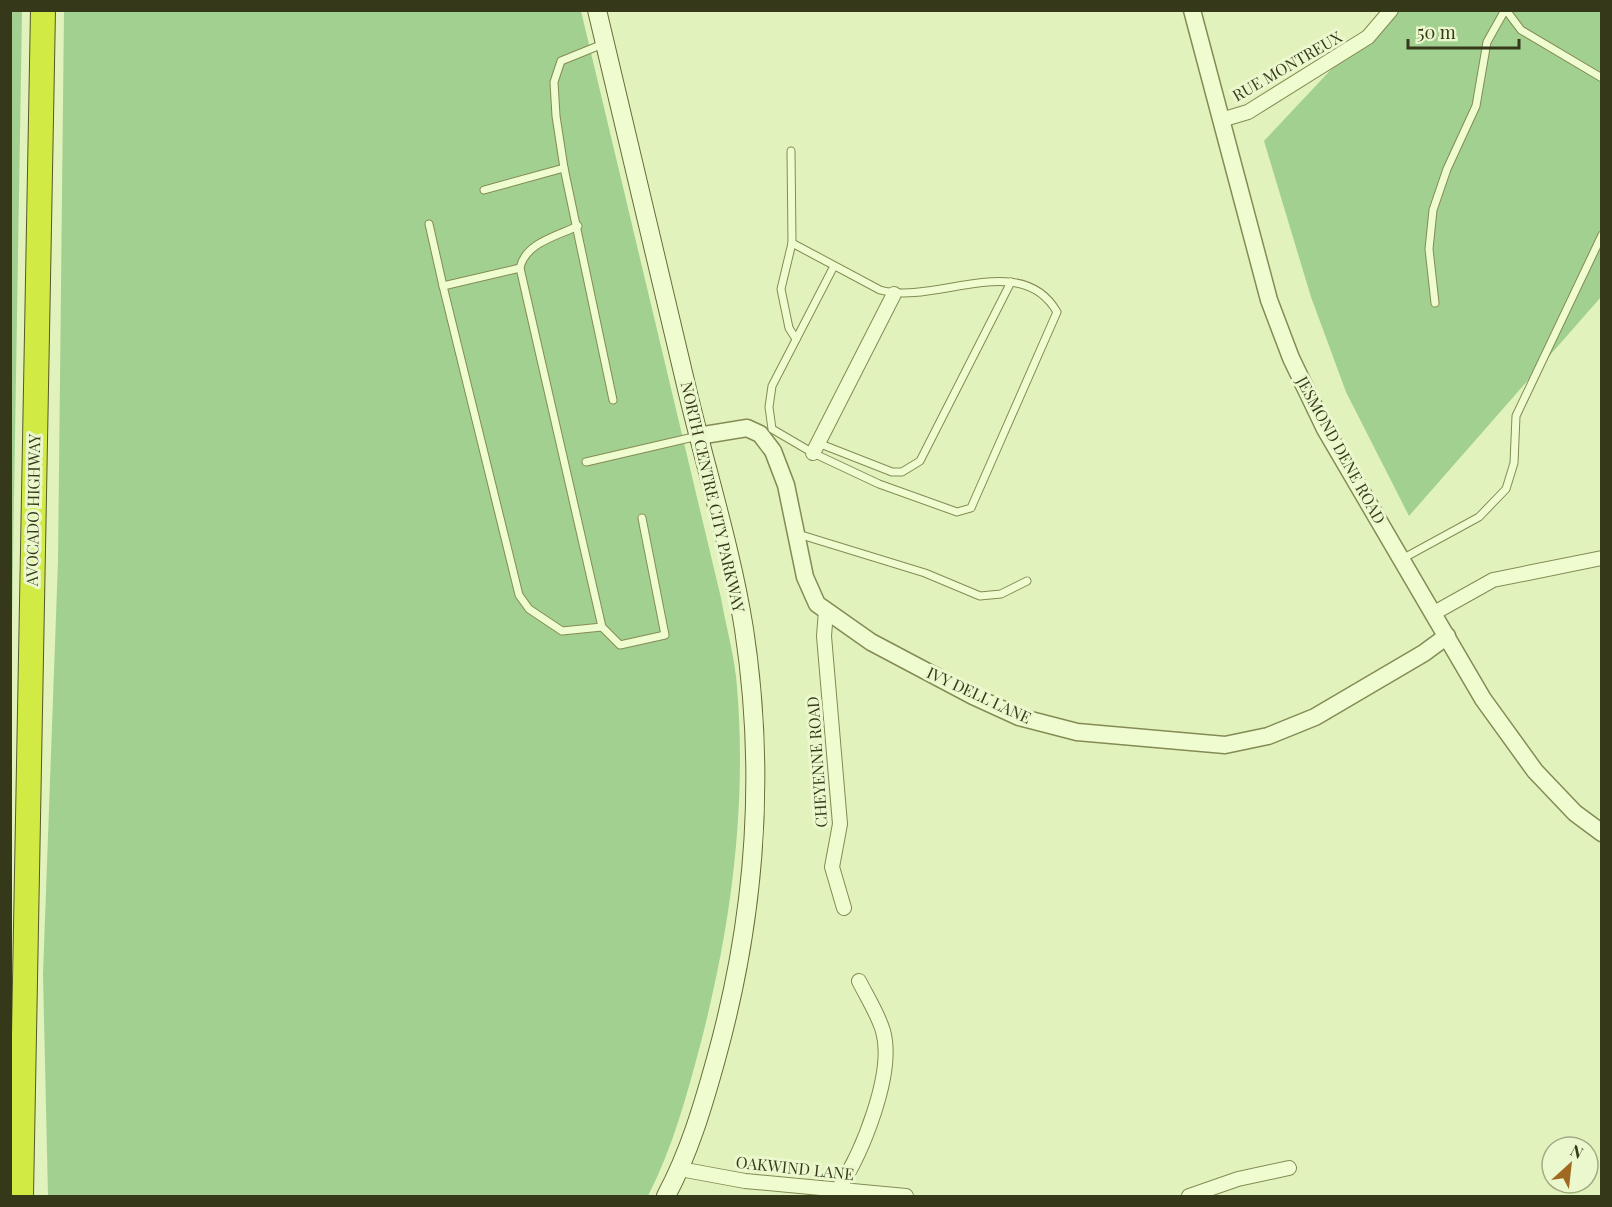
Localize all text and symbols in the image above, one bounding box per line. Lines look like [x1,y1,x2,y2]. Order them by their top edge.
scale bar [1408,12,1519,50]
text: 50 m [1417,20,1456,44]
street label: RUE MONTREUX [1228,25,1346,105]
street label: JESMOND DENE ROAD [1292,371,1391,527]
street label: NORTH CENTRE CITY PARKWAY [677,379,750,615]
street label: AVOCADO HIGHWAY [21,433,44,587]
street label: IVY DELL LANE [924,661,1035,728]
street label: CHEYENNE ROAD [801,696,832,828]
north arrow [1540,1135,1600,1195]
text: N [1567,1139,1587,1163]
street label: OAKWIND LANE [735,1151,855,1184]

